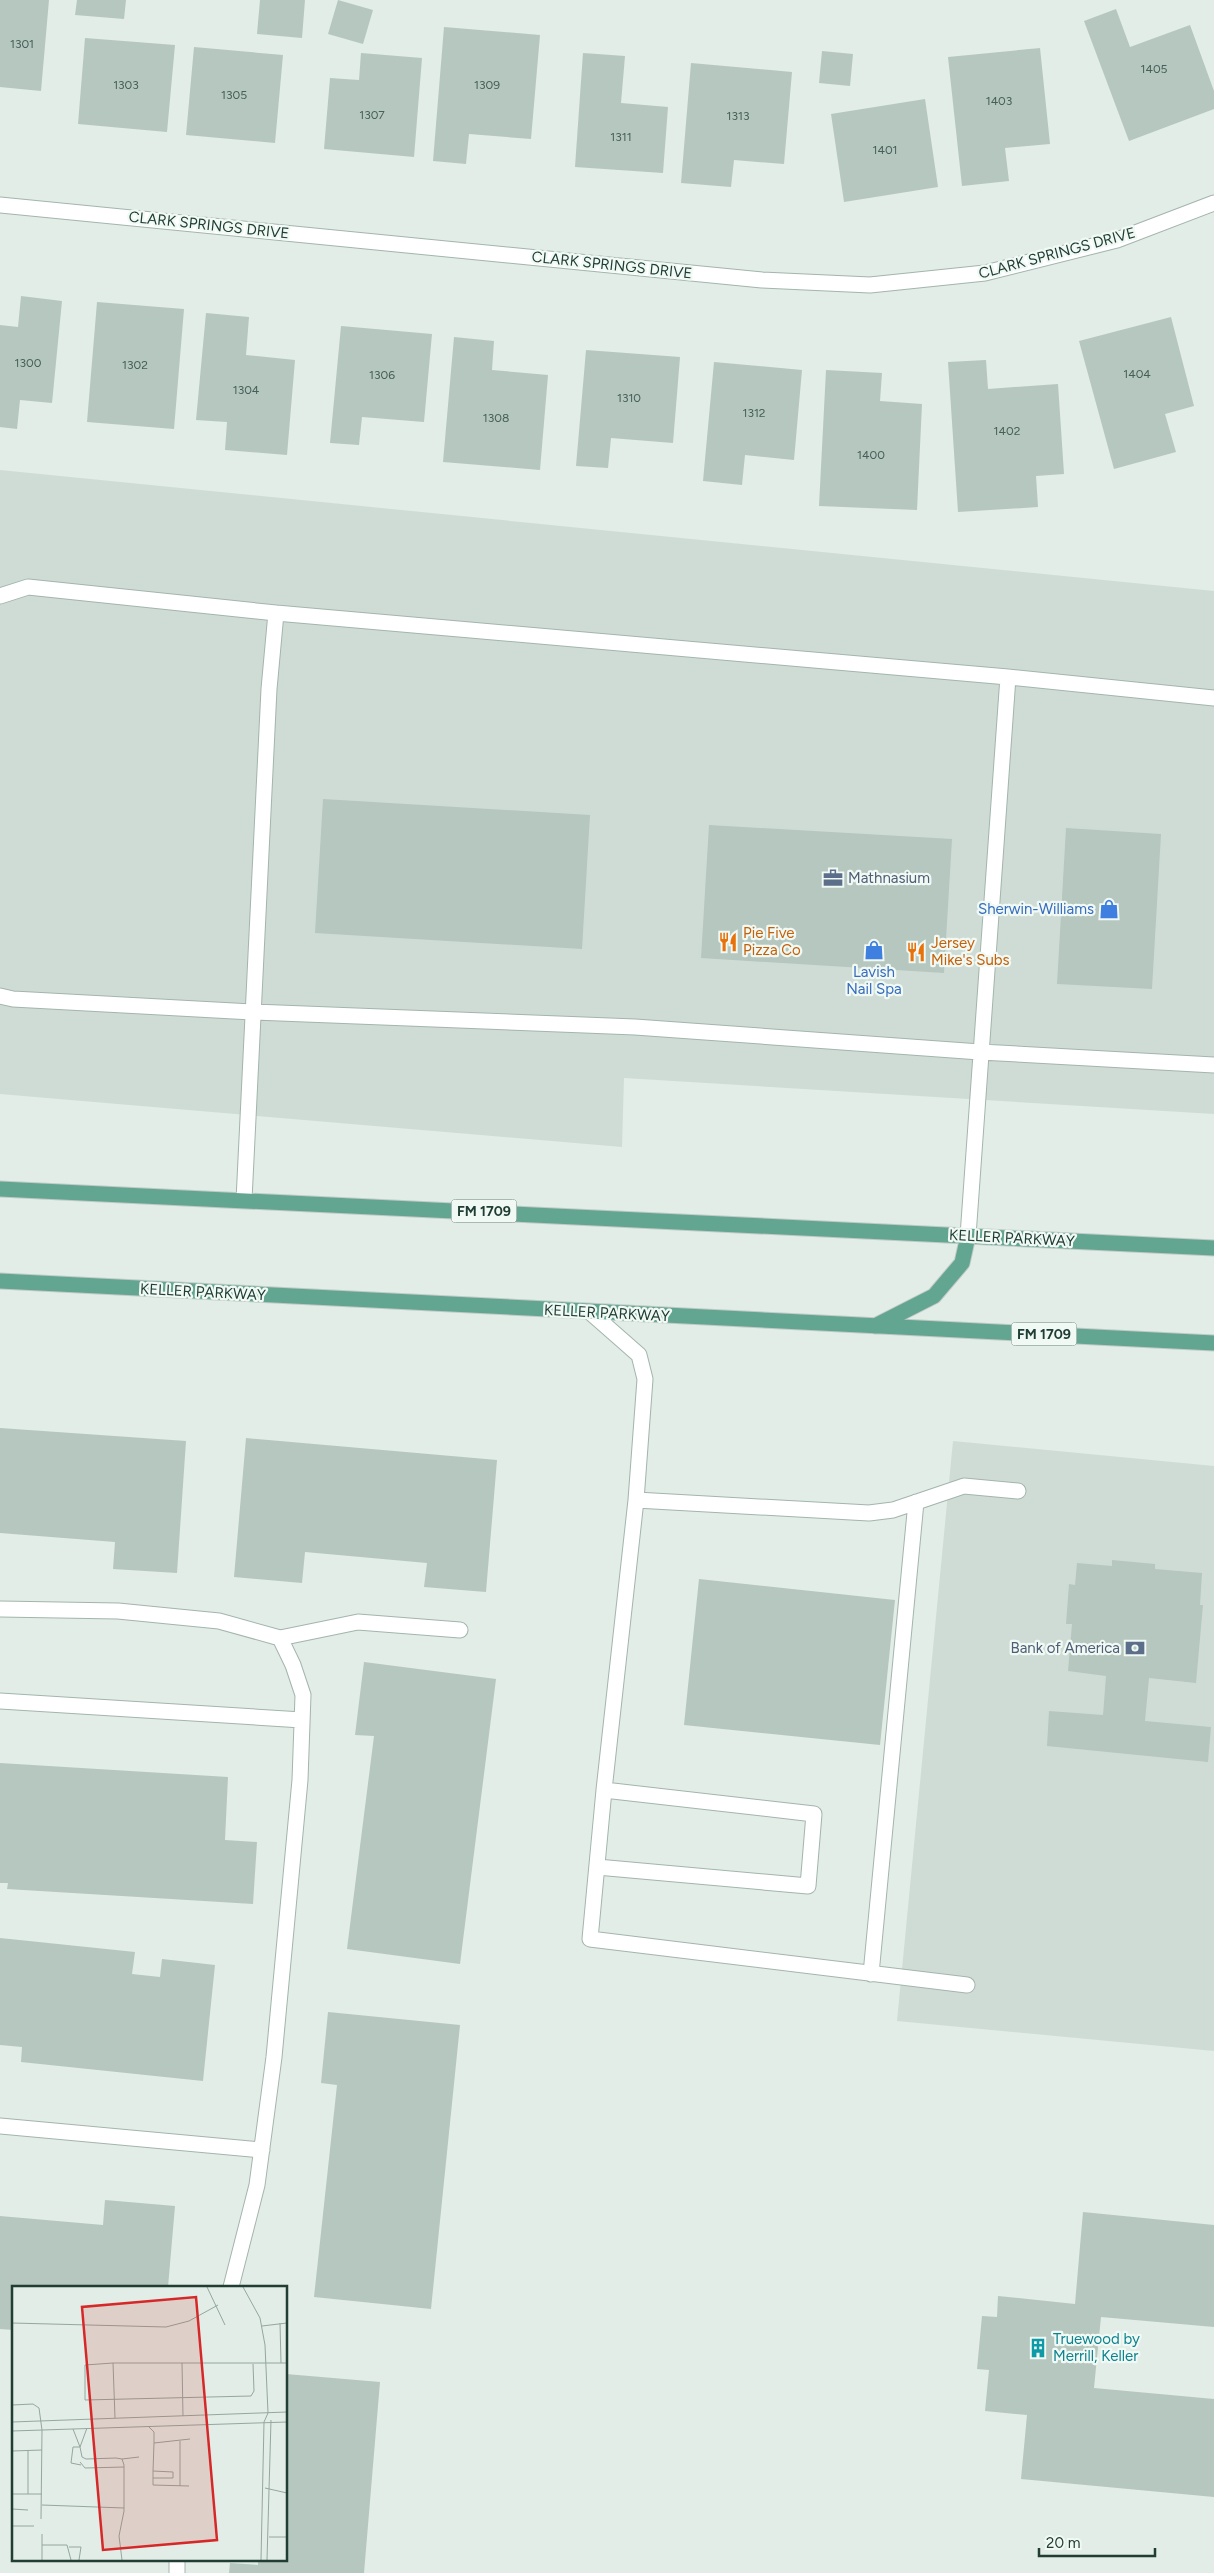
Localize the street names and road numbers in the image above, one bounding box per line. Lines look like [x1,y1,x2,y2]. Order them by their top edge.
street label: CLARK SPRINGS DRIVE [128,208,290,242]
street label: CLARK SPRINGS DRIVE [977,223,1137,283]
street label: CLARK SPRINGS DRIVE [531,248,693,282]
road number: FM 1709 [452,1200,516,1222]
street label: KELLER PARKWAY [949,1226,1075,1250]
street label: KELLER PARKWAY [140,1280,266,1304]
street label: KELLER PARKWAY [544,1301,670,1325]
road number: FM 1709 [1012,1322,1076,1346]

